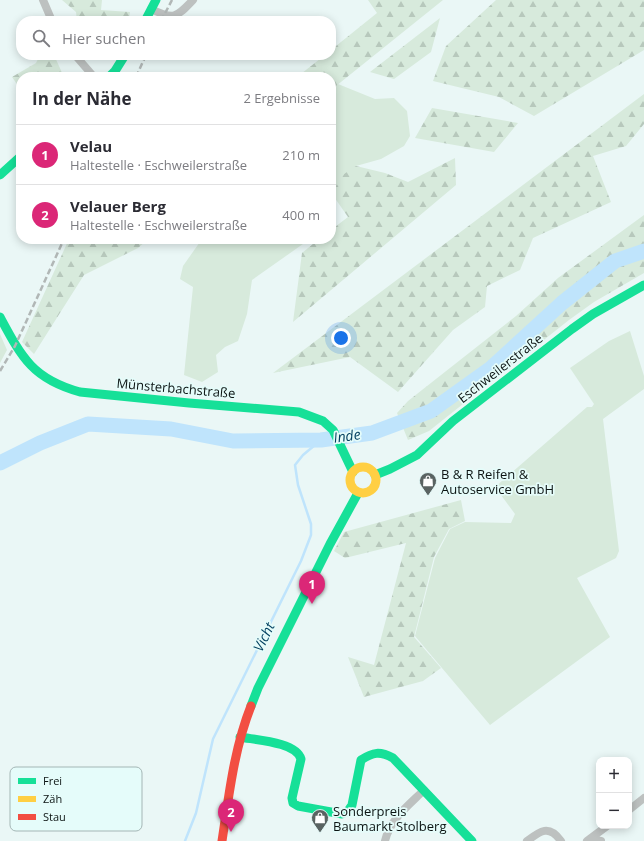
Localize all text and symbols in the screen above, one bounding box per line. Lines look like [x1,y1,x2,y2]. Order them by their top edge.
search box [16,16,336,60]
icon: search [30,27,52,49]
text: Hier suchen [62,28,146,48]
text: In der Nähe [32,87,131,110]
text: 2 Ergebnisse [243,89,320,107]
text: Velau [70,136,112,156]
text: 1 [41,146,49,164]
text: 210 m [282,146,320,164]
text: Haltestelle · Eschweilerstraße [70,156,247,174]
text: Velauer Berg [70,196,166,216]
text: 2 [41,206,49,224]
text: 400 m [282,206,320,224]
text: Haltestelle · Eschweilerstraße [70,216,247,234]
your location [331,328,351,348]
street label: Eschweilerstraße [454,329,546,407]
street label: Münsterbachstraße [116,374,236,402]
water label: Inde [332,424,362,447]
place label: B & R Reifen & Autoservice GmbH [441,465,554,498]
shop icon: B & R Reifen & Autoservice GmbH [418,471,438,496]
pin: 1 [299,571,325,604]
water label: Vicht [248,618,279,655]
map controls [596,757,632,829]
button: + [596,757,632,793]
legend [10,767,142,831]
text: Frei [43,773,62,788]
text: Zäh [43,791,62,806]
button: − [596,793,632,829]
pin: 2 [218,799,244,832]
place label: Sonderpreis Baumarkt Stolberg [333,802,447,835]
shop icon: Sonderpreis Baumarkt Stolberg [310,808,330,833]
text: Stau [43,809,66,824]

